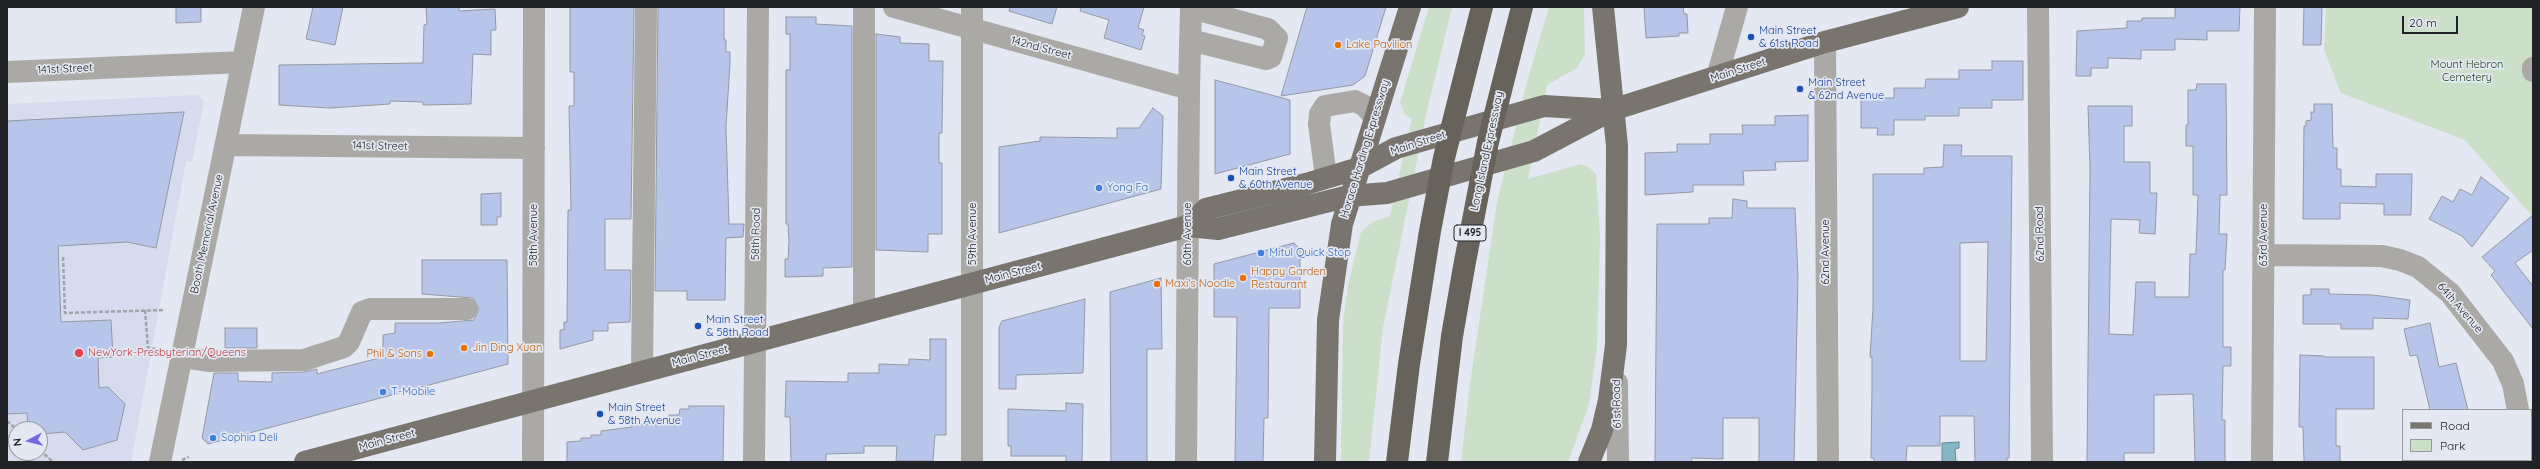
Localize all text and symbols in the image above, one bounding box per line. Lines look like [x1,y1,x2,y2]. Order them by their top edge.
scale bar [2404,8,2460,34]
text: 20 m [2409,15,2437,30]
place label: Main Street & 61st Road [1759,24,1819,50]
marker: Main Street & 61st Road [1746,32,1756,42]
street label: 142nd Street [1009,34,1073,62]
place label: Lake Pavilion [1346,38,1412,52]
marker: Lake Pavilion [1333,40,1343,50]
street label: Main Street [1709,55,1767,85]
park label: Mount Hebron Cemetery [2431,58,2503,84]
street label: 141st Street [37,61,93,77]
place label: Main Street & 62nd Avenue [1808,76,1884,102]
street label: Horace Harding Expressway [1338,78,1392,220]
marker: Main Street & 62nd Avenue [1795,84,1805,94]
street label: Long Island Expressway [1468,90,1506,212]
street label: Main Street [1389,128,1447,158]
street label: 141st Street [352,139,408,153]
place label: Main Street & 60th Avenue [1239,165,1313,191]
street label: Booth Memorial Avenue [188,173,226,295]
marker: Main Street & 60th Avenue [1226,173,1236,183]
place label: Yong Fa [1107,181,1148,195]
marker: Yong Fa [1094,183,1104,193]
street label: 60th Avenue [1181,202,1195,266]
street label: 59th Avenue [966,203,980,265]
street label: 58th Avenue [527,204,541,266]
street label: 63rd Avenue [2257,204,2271,266]
street label: 62nd Road [2033,206,2047,262]
street label: 58th Road [749,208,763,260]
street label: 62nd Avenue [1819,219,1833,285]
road number: I 495 [1454,225,1486,241]
place label: Mitul Quick Stop [1269,246,1351,260]
marker: Mitul Quick Stop [1256,248,1266,258]
street label: Main Street [984,259,1042,287]
place label: Happy Garden Restaurant [1251,265,1326,291]
marker: Happy Garden Restaurant [1238,273,1248,283]
place label: Maxi's Noodle [1165,277,1235,291]
marker: Maxi's Noodle [1152,279,1162,289]
street label: 64th Avenue [2435,280,2485,336]
place label: Main Street & 58th Road [706,313,769,339]
marker: Main Street & 58th Road [693,321,703,331]
place label: Jin Ding Xuan [472,341,542,355]
street label: Main Street [671,342,729,370]
marker: Jin Ding Xuan [459,343,469,353]
place label: NewYork-Presbyterian/Queens [88,346,246,360]
marker: NewYork-Presbyterian/Queens [73,347,85,359]
place label: Phil & Sons [366,347,422,361]
marker: Phil & Sons [425,349,435,359]
street label: 61st Road [1610,379,1624,429]
place label: T-Mobile [391,385,435,399]
marker: T-Mobile [378,387,388,397]
place label: Main Street & 58th Avenue [608,401,681,427]
marker: Main Street & 58th Avenue [595,409,605,419]
legend [2402,409,2532,461]
text: Road [2440,418,2470,433]
north arrow [8,421,48,461]
street label: Main Street [358,426,416,454]
place label: Sophia Deli [221,431,278,445]
marker: Sophia Deli [208,433,218,443]
text: N [10,437,25,447]
text: Park [2440,438,2465,453]

